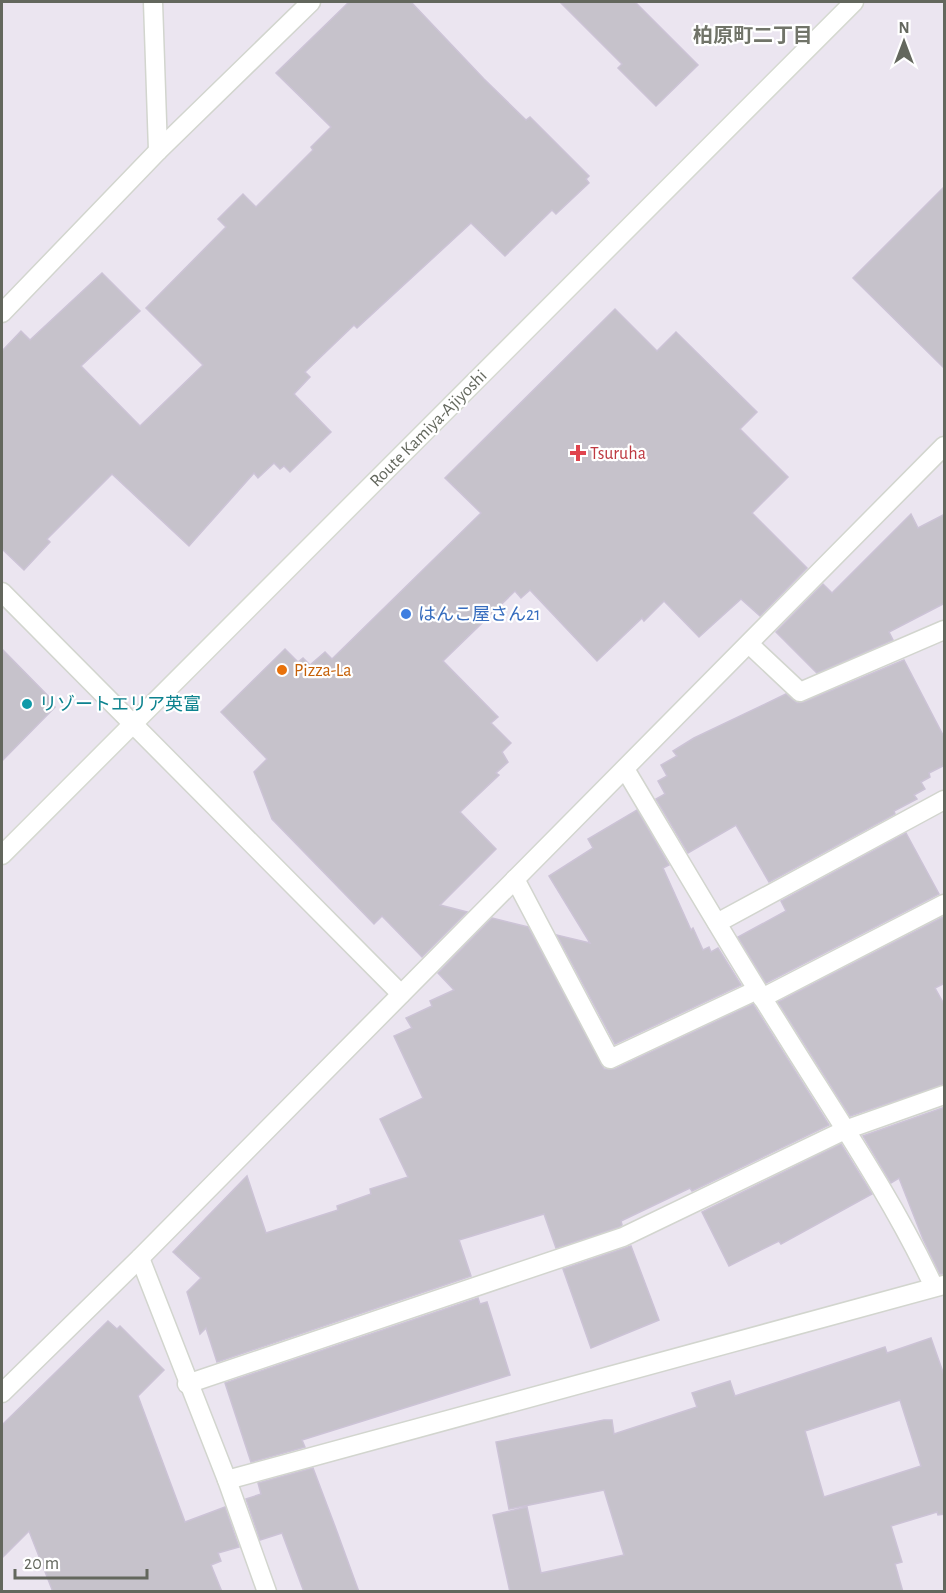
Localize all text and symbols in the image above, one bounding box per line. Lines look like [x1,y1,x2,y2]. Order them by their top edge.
north arrow [874,12,934,72]
text: N [898,20,910,36]
district label: 柏原町二丁目 [693,25,813,46]
street label: Route Kamiya-Ajiyoshi [367,367,491,491]
place label: Tsuruha [590,445,646,463]
marker: Tsuruha [571,446,585,460]
place label: はんこ屋さん21 [418,605,540,624]
marker: はんこ屋さん21 [399,607,413,621]
place label: Pizza-La [294,662,352,680]
marker: Pizza-La [275,663,289,677]
place label: リゾートエリア英富 [39,694,201,714]
marker: リゾートエリア英富 [20,697,34,711]
scale bar [15,1542,147,1580]
text: 20 m [24,1555,59,1573]

